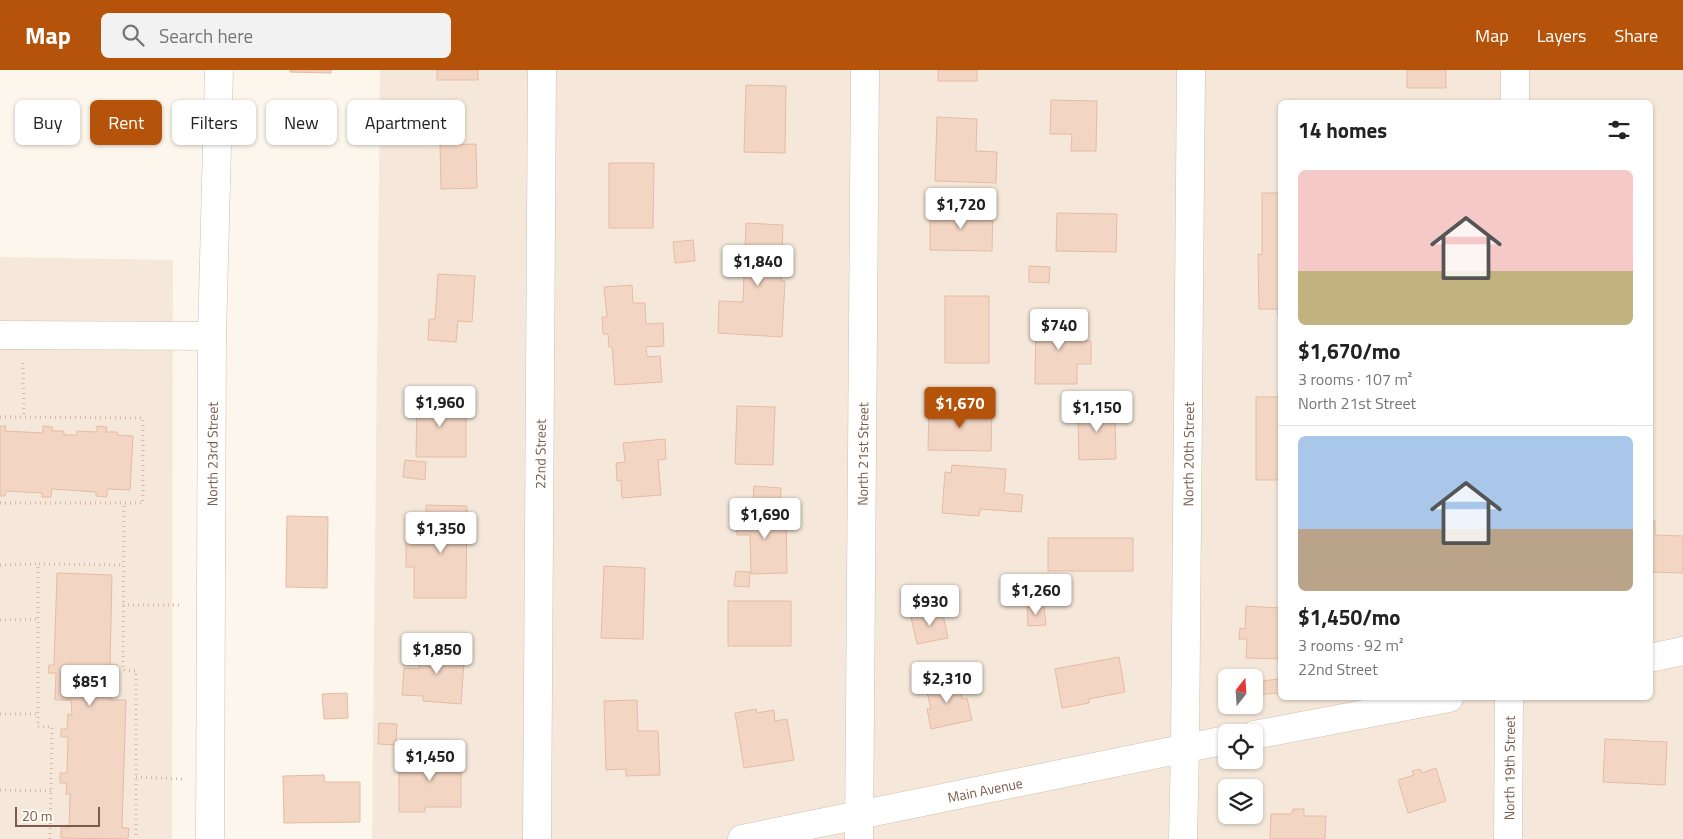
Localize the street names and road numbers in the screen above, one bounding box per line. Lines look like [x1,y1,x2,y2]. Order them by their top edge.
street label: North 23rd Street [201,402,222,506]
street label: North 21st Street [851,402,873,506]
street label: North 20th Street [1177,402,1199,506]
street label: 22nd Street [529,419,550,489]
street label: North 19th Street [1498,716,1519,820]
street label: Main Avenue [945,771,1024,807]

